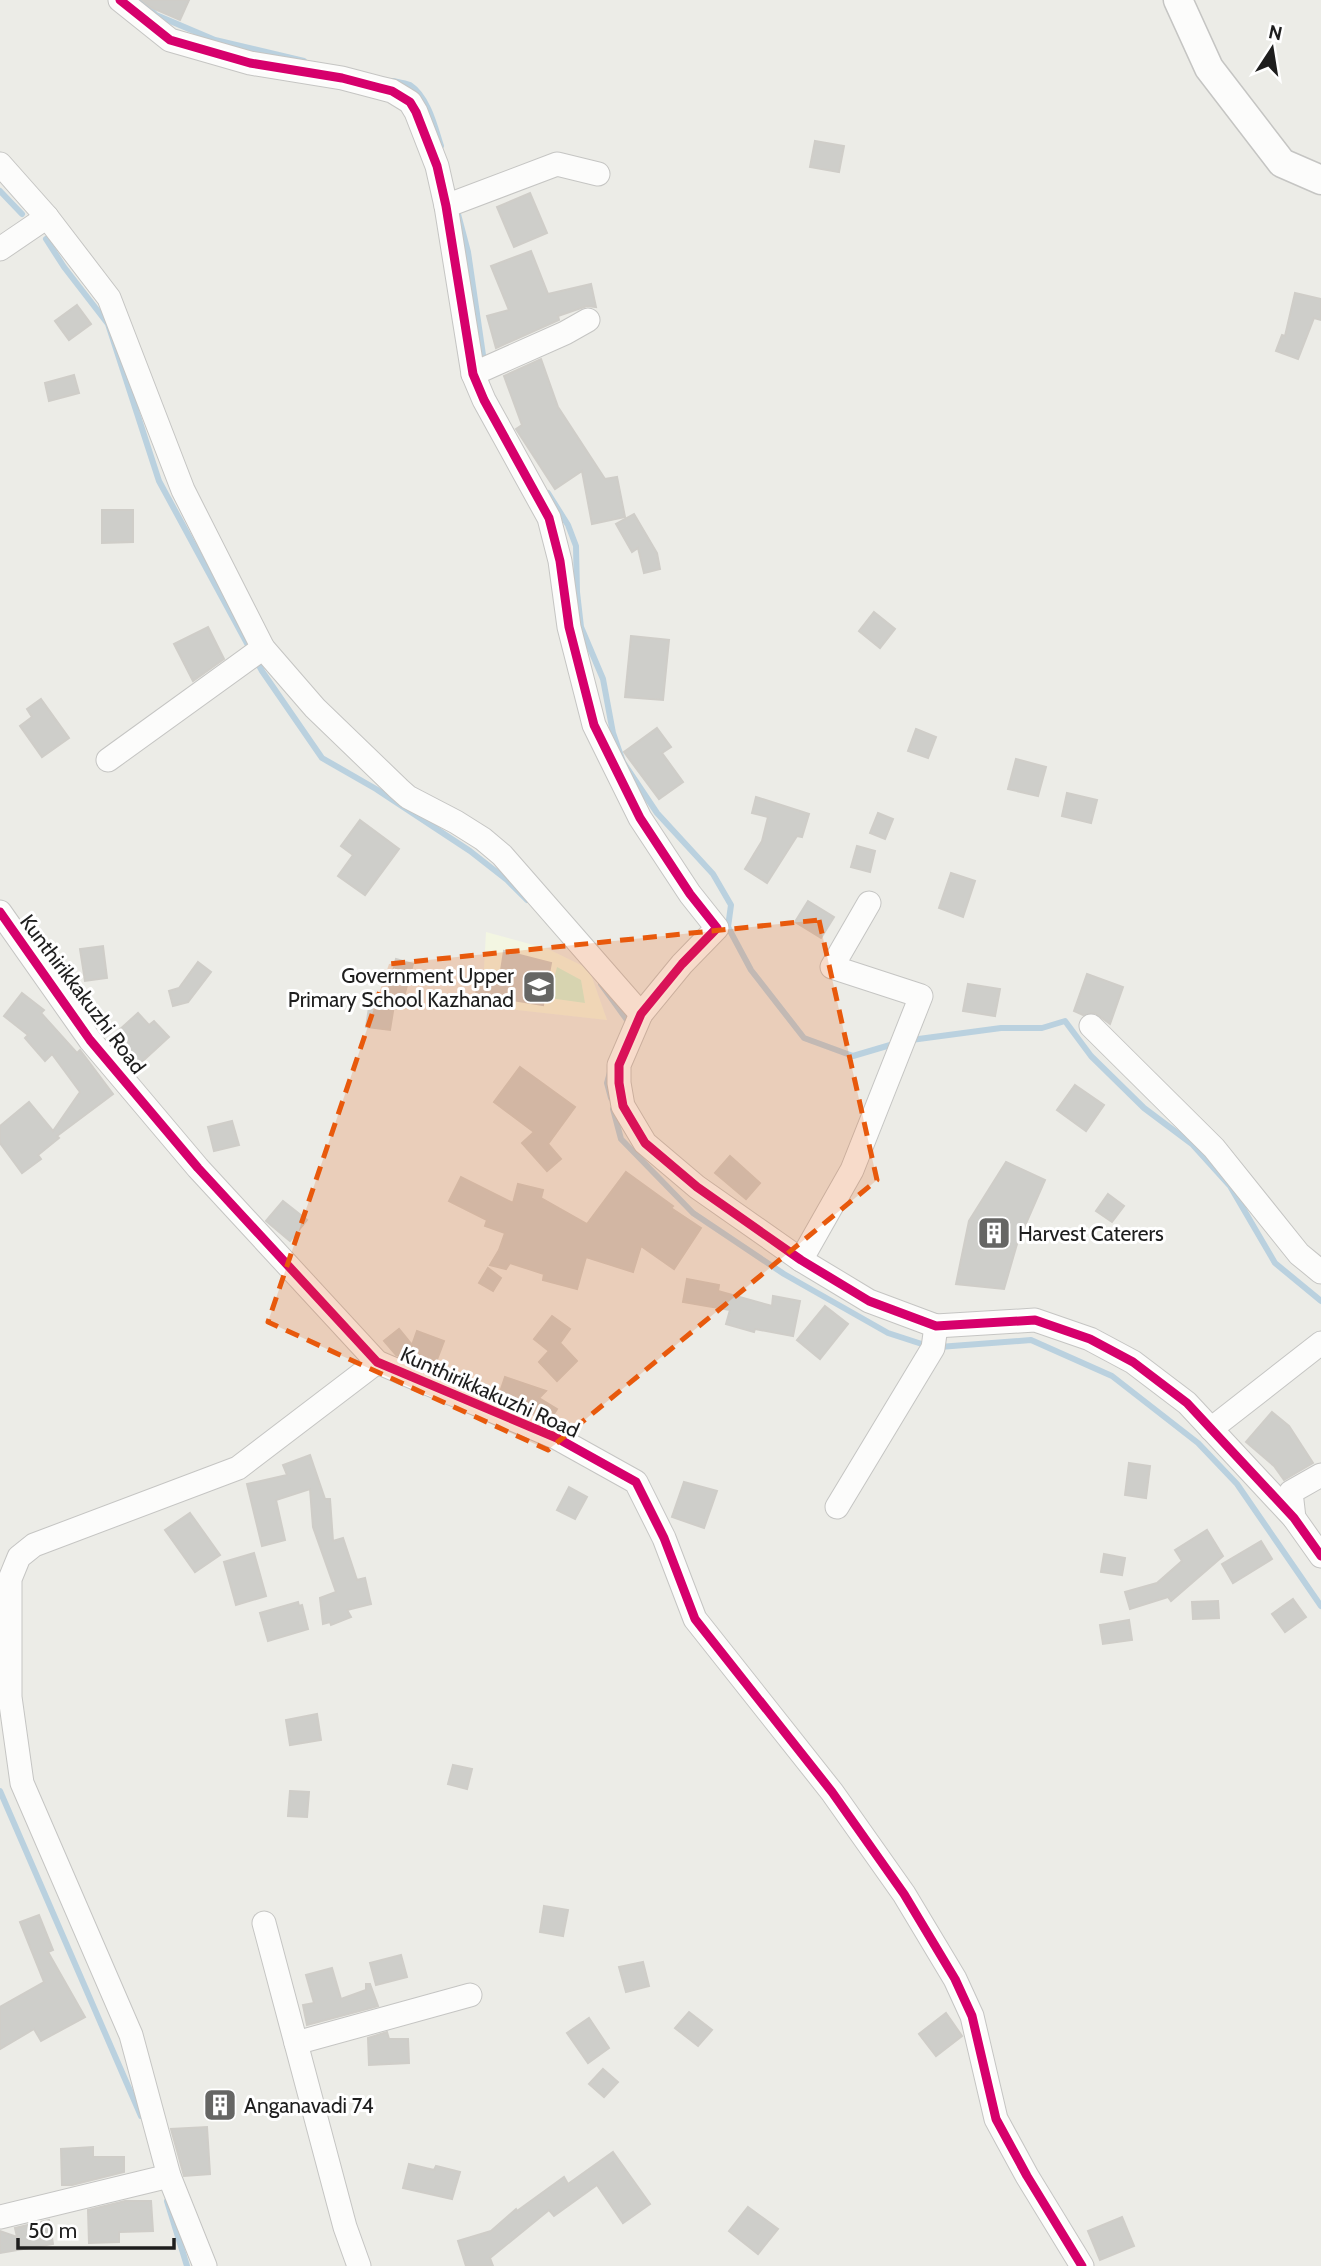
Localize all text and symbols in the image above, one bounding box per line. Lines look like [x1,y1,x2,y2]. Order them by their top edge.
north arrow [1237,14,1307,84]
text: N [1266,20,1284,46]
street label: Kunthirikkakuzhi Road [15,909,151,1079]
place label: Government Upper Primary School Kazhanad [288,963,514,1012]
school or university icon: Government Upper Primary School Kazhanad [520,968,558,1006]
building icon: Harvest Caterers [975,1214,1013,1252]
place label: Harvest Caterers [1018,1221,1164,1246]
street label: Kunthirikkakuzhi Road [397,1341,583,1443]
building icon: Anganavadi 74 [201,2086,239,2124]
place label: Anganavadi 74 [244,2093,374,2118]
scale bar [18,2206,173,2250]
text: 50 m [28,2218,77,2243]

